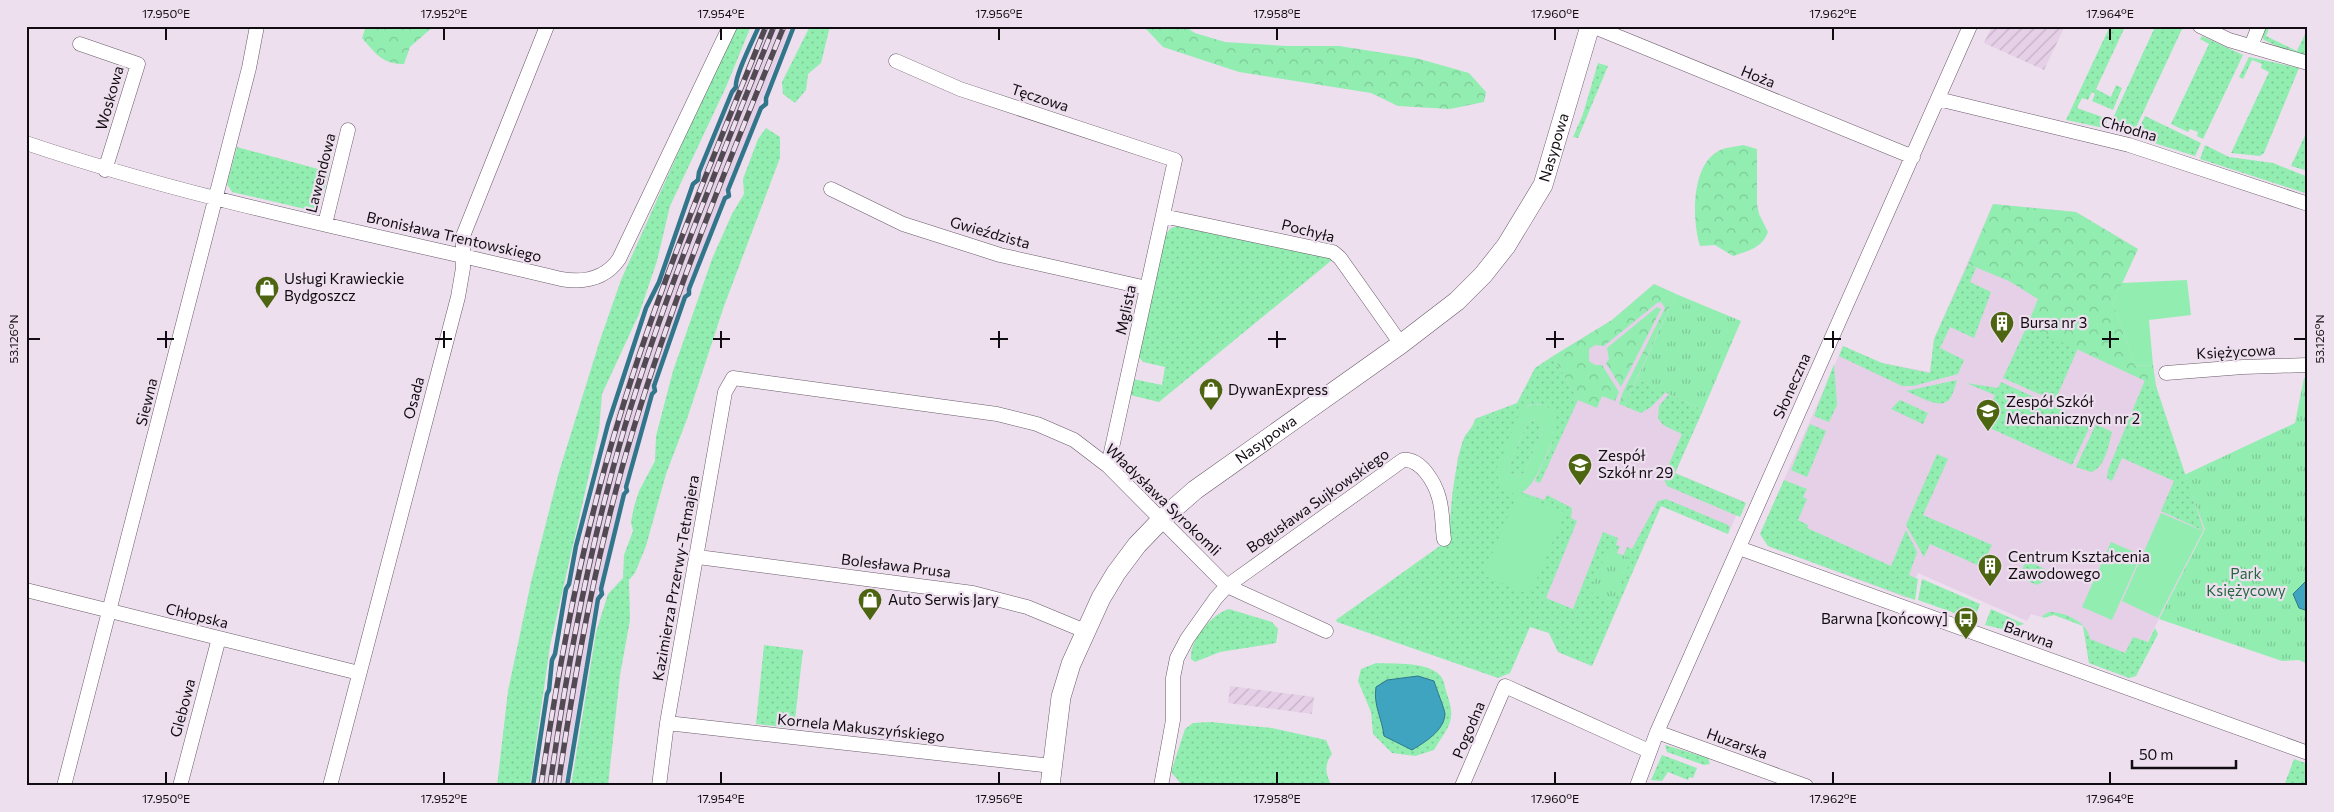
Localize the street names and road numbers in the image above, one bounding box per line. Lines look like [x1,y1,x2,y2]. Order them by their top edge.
street label: Hoża [1739,61,1778,91]
street label: Woskowa [91,63,127,132]
street label: Tęczowa [1009,79,1071,115]
street label: Nasypowa [1534,111,1572,184]
street label: Chłodna [2099,111,2159,145]
street label: Lawendowa [301,131,339,215]
street label: Bronisława Trentowskiego [365,207,544,265]
street label: Gwieździsta [948,212,1032,252]
street label: Pochyła [1280,215,1337,245]
street label: Mglista [1111,283,1139,336]
street label: Księżycowa [2196,340,2276,362]
street label: Słoneczna [1769,350,1814,421]
street label: Osada [399,374,427,421]
street label: Siewna [131,376,161,428]
street label: Nasypowa [1231,411,1300,467]
street label: Władysława Syrokomli [1102,439,1225,559]
street label: Bogusława Sujkowskiego [1243,444,1392,556]
street label: Kazimierza Przerwy-Tetmajera [648,473,702,682]
street label: Bolesława Prusa [840,549,952,581]
street label: Chłopska [164,599,230,631]
street label: Barwna [2002,617,2057,651]
street label: Glebowa [166,676,198,739]
street label: Pogodna [1448,698,1488,761]
street label: Kornela Makuszyńskiego [776,709,946,745]
street label: Huzarska [1704,724,1770,762]

